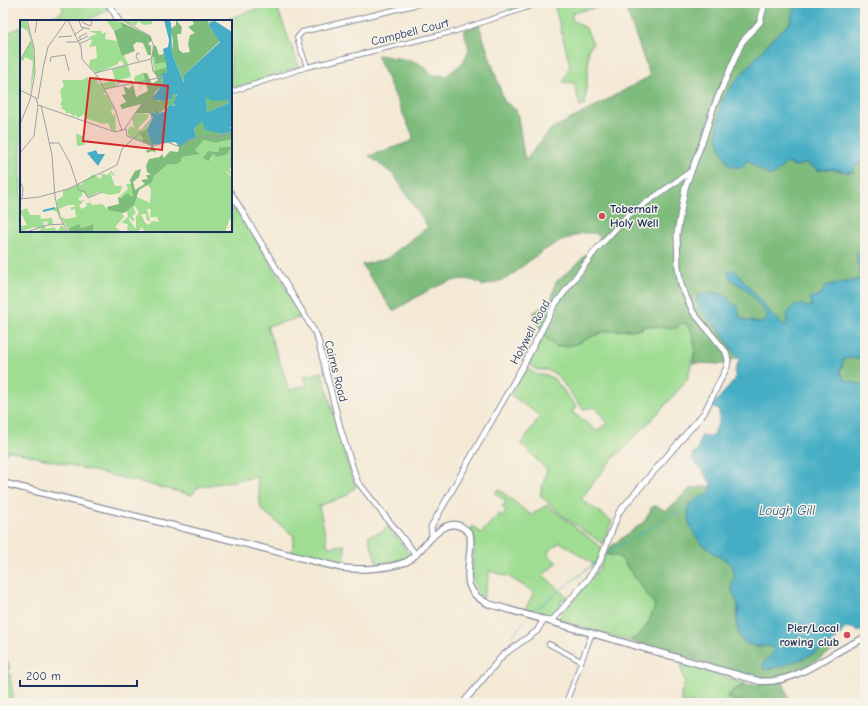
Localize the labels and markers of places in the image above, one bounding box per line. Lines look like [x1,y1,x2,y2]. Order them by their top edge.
place label: Tobernalt Holy Well [610,202,659,230]
marker: Tobernalt Holy Well [597,211,607,221]
place label: Pier/Local rowing club [779,621,839,649]
marker: Pier/Local rowing club [842,630,852,640]

